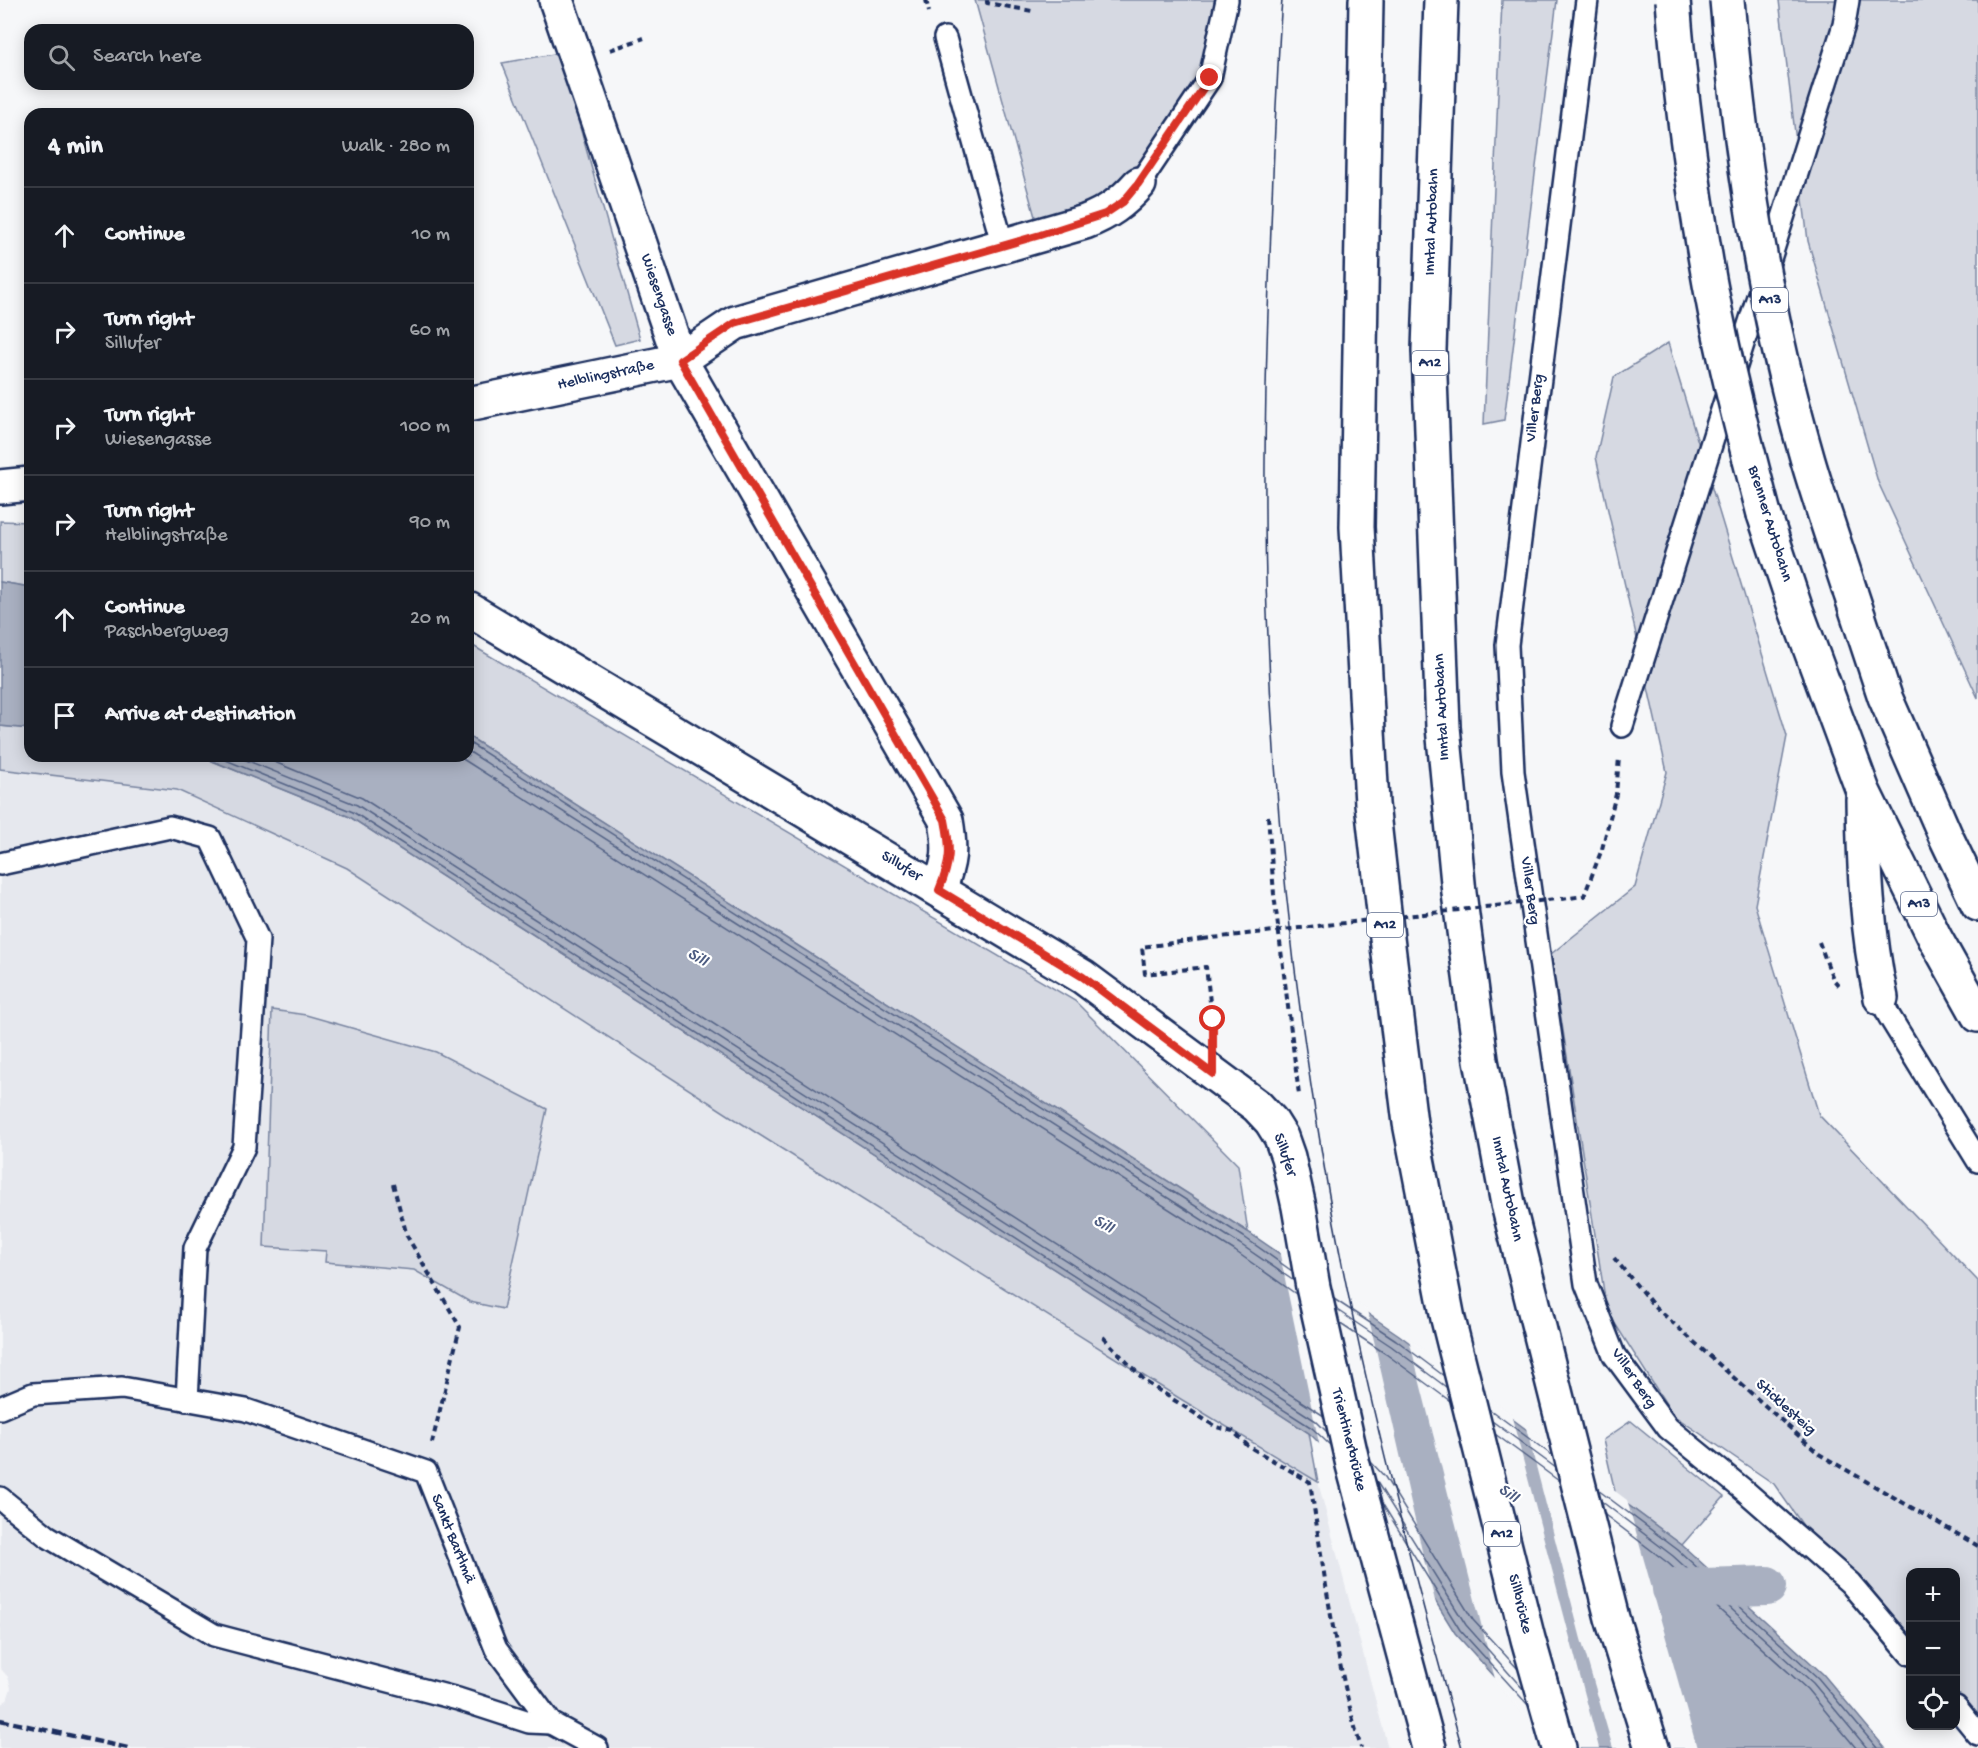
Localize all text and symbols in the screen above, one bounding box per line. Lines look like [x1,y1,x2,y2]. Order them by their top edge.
search box [24,24,474,90]
icon: search [45,41,78,74]
text: Search here [93,44,201,70]
route end [1196,64,1222,90]
text: 4 min [48,132,103,163]
text: Walk · 280 m [342,136,450,159]
street label: Inntal Autobahn [1422,168,1444,276]
icon: ahead [48,219,81,252]
text: Continue [105,222,185,248]
text: 10 m [412,224,450,247]
street label: Wiesengasse [635,252,681,339]
road number: A13 [1752,288,1788,312]
text: Turn right [105,307,193,333]
icon: right [48,315,81,348]
text: 60 m [410,320,450,343]
text: Sillufer [105,333,160,356]
road number: A12 [1412,351,1448,375]
street label: Helblingstraße [556,356,657,395]
street label: Viller Berg [1522,373,1550,444]
text: Turn right [105,403,193,429]
icon: right [48,411,81,444]
text: 100 m [400,416,450,439]
text: Wiesengasse [105,429,211,452]
street label: Brenner Autobahn [1742,463,1796,585]
text: Turn right [105,499,193,525]
icon: right [48,507,81,540]
text: 90 m [410,512,450,535]
text: Helblingstraße [105,525,228,548]
text: Continue [105,595,185,621]
icon: ahead [48,603,81,636]
text: 20 m [410,608,450,631]
text: Paschbergweg [105,621,229,644]
street label: Inntal Autobahn [1431,653,1455,761]
icon: arrive [48,699,81,732]
text: Arrive at destination [105,702,295,728]
street label: Sillufer [877,847,926,887]
street label: Viller Berg [1515,855,1543,926]
road number: A13 [1901,892,1937,916]
road number: A12 [1367,913,1403,937]
water label: Sill [683,944,712,973]
route start [1199,1005,1225,1031]
street label: Sillufer [1268,1131,1301,1180]
street label: Inntal Autobahn [1486,1135,1527,1244]
water label: Sill [1089,1211,1118,1240]
street label: Viller Berg [1605,1345,1660,1413]
street label: Sticklesteig [1751,1376,1819,1440]
street label: Trientinerbrücke [1326,1386,1370,1494]
water label: Sill [1494,1480,1523,1509]
street label: Sankt Bartlmä [426,1492,479,1587]
road number: A12 [1484,1522,1520,1546]
map controls [1906,1568,1960,1730]
button: + [1906,1568,1960,1622]
street label: Sillbrücke [1502,1572,1536,1636]
button: − [1906,1622,1960,1676]
button: locate [1906,1676,1960,1730]

